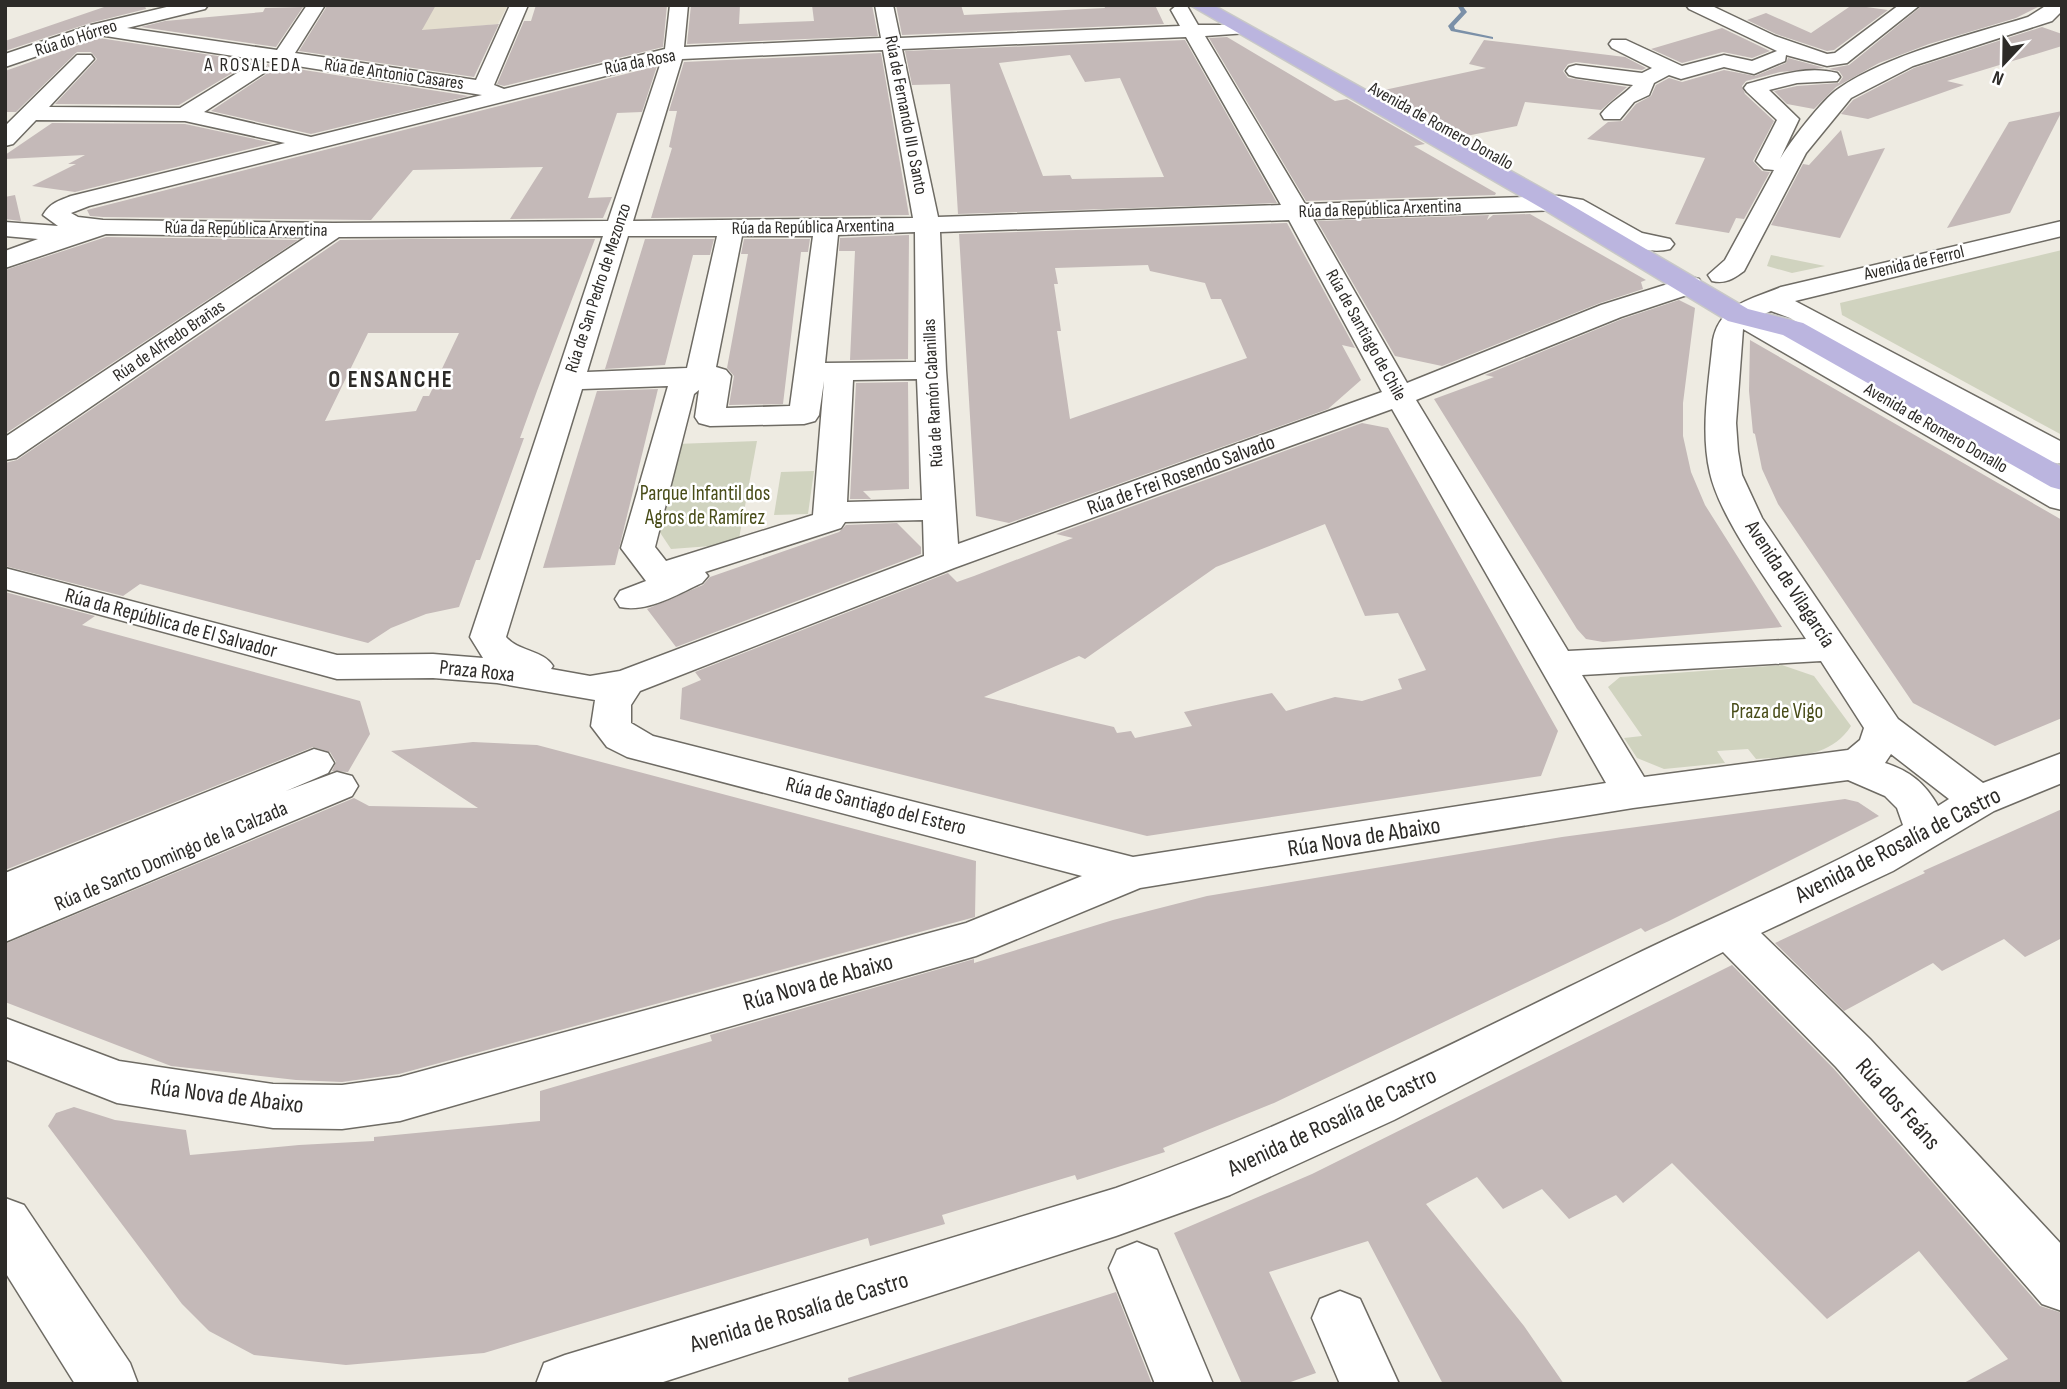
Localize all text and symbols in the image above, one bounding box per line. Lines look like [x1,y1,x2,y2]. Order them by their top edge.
street label: Rúa do Hórreo [32,15,120,61]
north arrow [1969,28,2039,98]
street label: Rúa de Fernando III o Santo [880,34,932,196]
street label: Rúa da Rosa [603,45,677,79]
district label: A ROSALEDA [203,54,302,77]
street label: Rúa de Antonio Casares [323,54,465,94]
text: N [1989,65,2007,90]
street label: Avenida de Romero Donallo [1364,77,1517,175]
street label: Rúa da República Arxentina [1298,196,1462,222]
street label: Rúa de San Pedro de Mezonzo [561,201,635,375]
street label: Rúa da República Arxentina [731,215,895,239]
street label: Rúa da República Arxentina [164,217,328,241]
street label: Avenida de Ferrol [1861,241,1966,285]
street label: Rúa de Santiago de Chile [1321,266,1411,404]
street label: Rúa de Alfredo Brañas [109,296,229,386]
street label: Rúa de Ramón Cabanillas [919,318,947,468]
district label: O ENSANCHE [328,366,454,394]
street label: Avenida de Romero Donallo [1860,378,2011,478]
street label: Rúa de Frei Rosendo Salvado [1084,429,1278,521]
park label: Parque Infantil dos Agros de Ramírez [640,481,770,530]
street label: Avenida de Vilagarcía [1739,515,1840,652]
street label: Rúa da República de El Salvador [62,583,280,663]
street label: Praza Roxa [438,655,516,687]
park label: Praza de Vigo [1731,699,1823,724]
street label: Rúa de Santiago del Estero [783,771,969,841]
street label: Avenida de Rosalía de Castro [1789,781,2006,910]
street label: Rúa de Santo Domingo de la Calzada [51,795,291,917]
street label: Rúa Nova de Abaixo [1285,811,1443,863]
street label: Rúa Nova de Abaixo [740,947,896,1017]
street label: Rúa dos Feáns [1849,1052,1947,1156]
street label: Avenida de Rosalía de Castro [1222,1061,1441,1184]
street label: Rúa Nova de Abaixo [149,1072,305,1120]
street label: Avenida de Rosalía de Castro [685,1265,912,1359]

